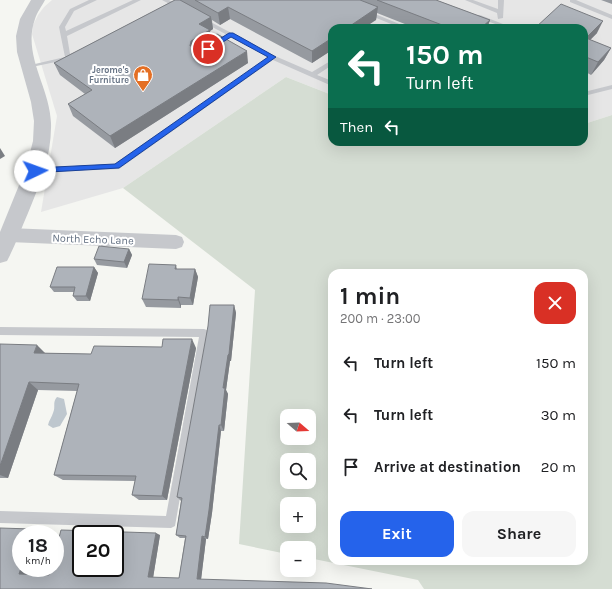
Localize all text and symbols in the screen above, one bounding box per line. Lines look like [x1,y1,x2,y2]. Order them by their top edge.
pin [191,32,225,66]
icon: arrive [197,38,219,60]
text: 150 m [406,38,484,71]
icon: left [340,40,392,92]
shop icon: Jerome's Furniture [132,64,154,92]
place label: Jerome's Furniture [89,65,129,85]
text: Turn left [406,72,474,94]
icon: left [381,116,403,138]
text: Then [340,118,373,136]
position arrow [14,150,56,192]
street label: North Echo Lane [52,232,134,247]
text: 1 min [340,282,400,310]
button: close [534,282,576,324]
text: 200 m · 23:00 [340,311,420,326]
icon: left [340,352,362,374]
text: Turn left [374,354,433,372]
text: 150 m [536,354,576,372]
icon: left [340,404,362,426]
text: Turn left [374,406,433,424]
text: 30 m [541,406,576,424]
north arrow [280,409,316,445]
map controls [280,409,316,577]
button: search [280,453,316,489]
icon: arrive [340,456,362,478]
text: Arrive at destination [374,458,521,476]
text: 20 m [541,458,576,476]
button: + [280,497,316,533]
button: Exit [340,511,454,557]
button: Share [462,511,576,557]
speed limit sign: 20 [72,525,124,577]
text: 18 [28,534,48,557]
button: − [280,541,316,577]
text: km/h [25,555,51,567]

